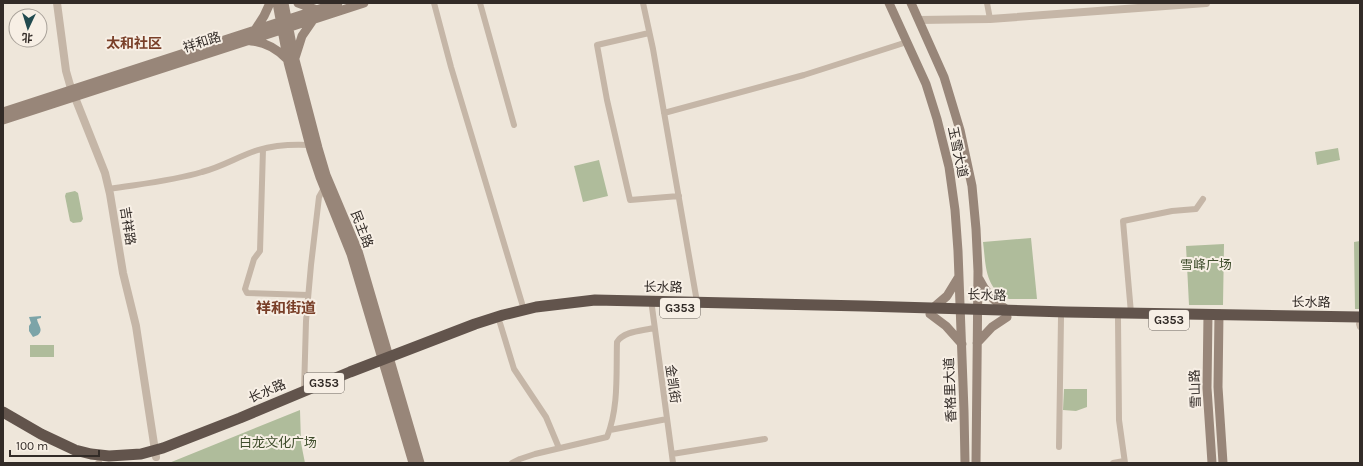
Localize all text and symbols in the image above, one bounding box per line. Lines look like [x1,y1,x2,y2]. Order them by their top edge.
north arrow [8,8,48,48]
street label: 祥和路 [181,29,223,55]
text: 北 [21,31,33,44]
district label: 太和社区 [106,35,162,52]
street label: 玉雪大道 [945,125,971,179]
street label: 吉祥路 [118,206,138,246]
street label: 民主路 [348,208,376,250]
park label: 雪峰广场 [1180,257,1232,272]
street label: 长水路 [643,279,683,295]
street label: 长水路 [967,287,1007,303]
street label: 长水路 [1291,294,1331,310]
road number: G353 [660,298,700,318]
district label: 祥和街道 [256,299,316,317]
road number: G353 [1149,310,1189,330]
street label: 香格里大道 [941,357,959,423]
street label: 金凯街 [663,364,683,404]
street label: 雪山路 [1187,369,1203,409]
road number: G353 [304,373,344,393]
street label: 长水路 [246,376,288,406]
scale bar [10,432,99,458]
park label: 白龙文化广场 [239,435,317,450]
text: 100 m [16,439,48,453]

